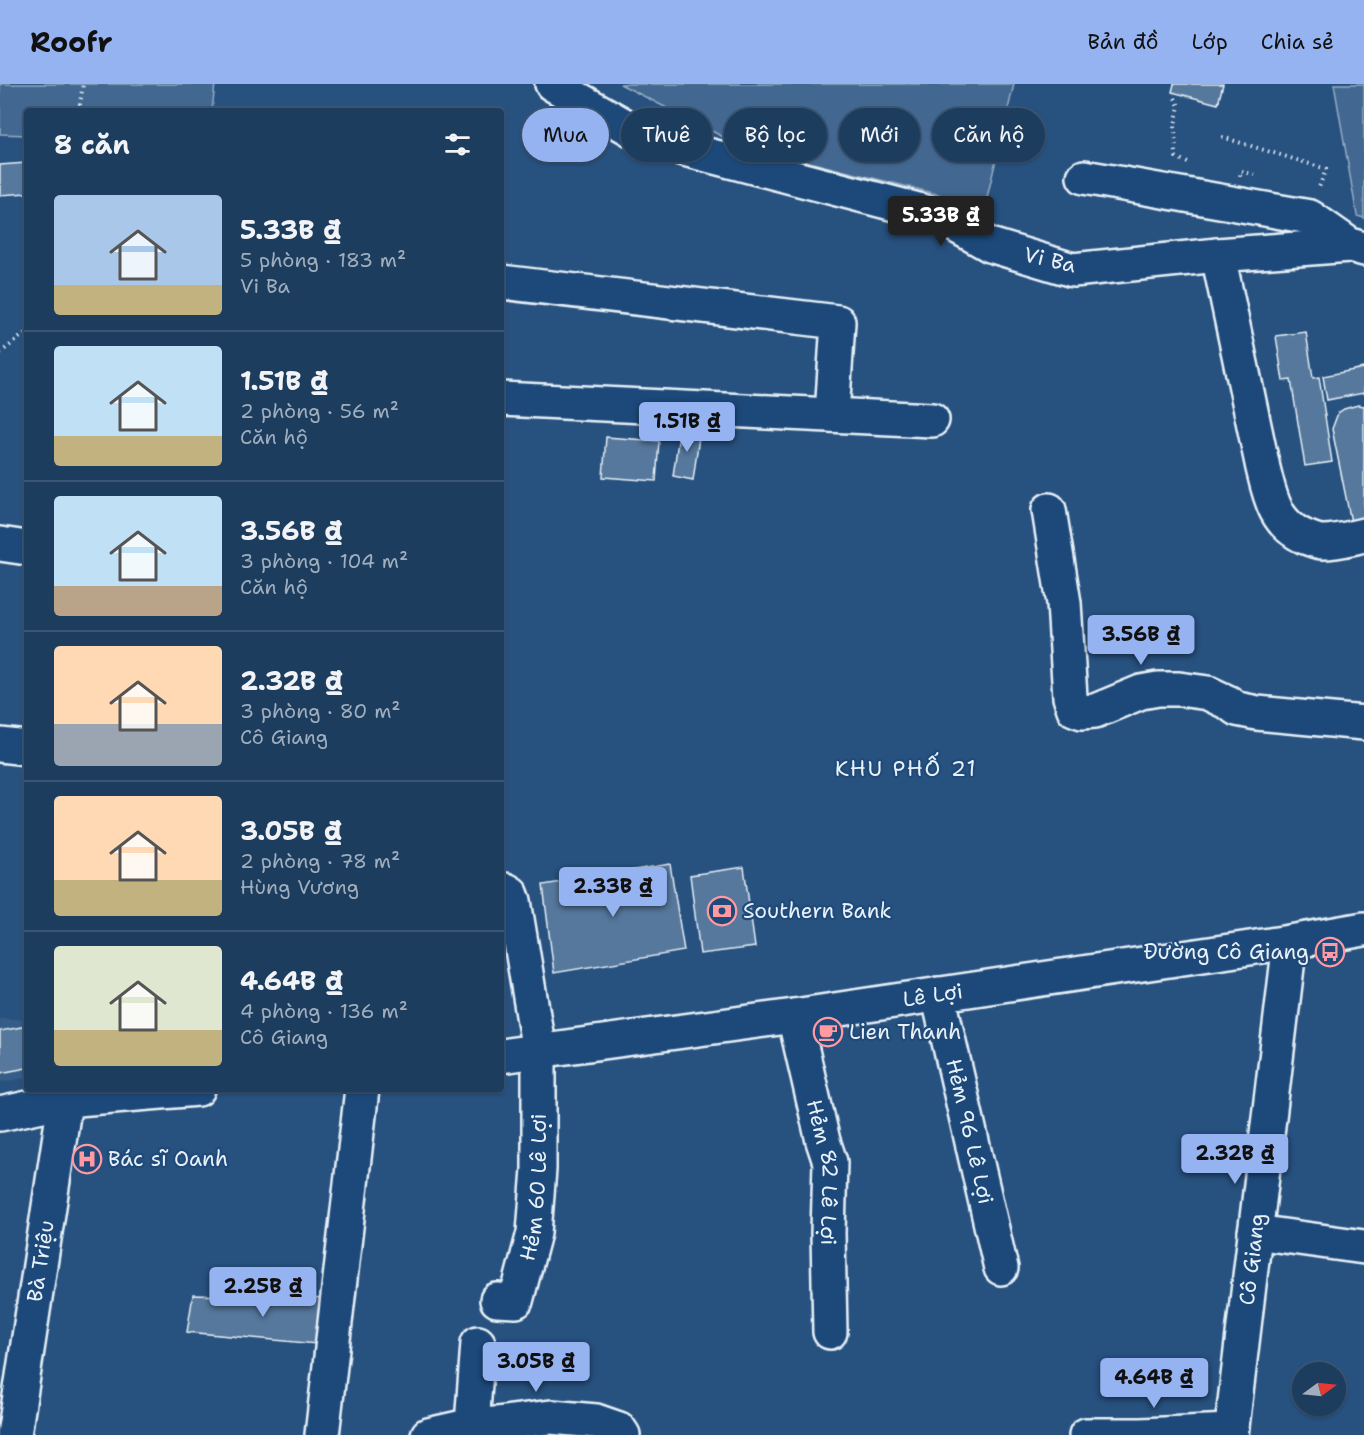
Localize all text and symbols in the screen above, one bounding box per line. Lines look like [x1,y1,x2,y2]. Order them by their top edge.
text: Roofr [30,23,112,61]
text: Bản đồ [1088,28,1159,56]
text: Lớp [1192,28,1228,56]
text: Chia sẻ [1261,28,1334,56]
chip: Mua [522,108,609,162]
chip: Thuê [621,108,712,162]
chip: Bộ lọc [724,108,827,162]
chip: Mới [839,108,920,162]
chip: Căn hộ [932,108,1045,162]
text: 8 căn [54,127,130,162]
icon: filters [441,128,474,161]
pin: 5.33B ₫ [886,196,996,247]
text: 5.33B ₫ [902,202,980,228]
text: 5.33B ₫ [240,212,341,247]
icon: home [102,219,174,291]
street label: Vi Ba [1021,240,1079,280]
text: 5 phòng · 183 m² [240,247,406,273]
text: Vi Ba [240,273,290,299]
text: 1.51B ₫ [240,363,329,398]
icon: home [102,370,174,442]
text: 2 phòng · 56 m² [240,398,399,424]
pin: 1.51B ₫ [632,402,742,453]
text: 1.51B ₫ [653,408,721,434]
text: Căn hộ [240,424,308,450]
text: 3.56B ₫ [240,513,343,548]
icon: home [102,520,174,592]
text: 3 phòng · 104 m² [240,548,408,574]
text: Căn hộ [240,574,308,600]
pin: 3.56B ₫ [1086,615,1196,666]
text: 3.56B ₫ [1101,621,1181,647]
text: 2.32B ₫ [240,663,343,698]
icon: home [102,670,174,742]
text: 3 phòng · 80 m² [240,698,401,724]
text: Cô Giang [240,724,328,750]
district label: KHU PHỐ 21 [835,752,977,783]
text: 3.05B ₫ [240,813,342,848]
icon: home [102,820,174,892]
text: 2 phòng · 78 m² [240,848,400,874]
pin: 2.33B ₫ [558,867,668,918]
text: 2.33B ₫ [573,873,653,899]
text: Hùng Vương [240,874,359,900]
bank icon: Southern Bank [706,895,738,927]
place label: Southern Bank [743,897,892,925]
bus stop icon: Đường Cô Giang [1314,936,1346,968]
place label: Đường Cô Giang [1143,938,1309,966]
text: 4.64B ₫ [240,963,343,998]
icon: home [102,970,174,1042]
street label: Lê Lợi [901,977,965,1014]
text: 4 phòng · 136 m² [240,998,408,1024]
cafe icon: Lien Thanh [812,1016,844,1048]
place label: Lien Thanh [849,1018,961,1046]
text: Cô Giang [240,1024,328,1050]
street label: Hẻm 96 Lê Lợi [939,1056,1000,1207]
street label: Hẻm 82 Lê Lợi [800,1097,844,1246]
street label: Hẻm 60 Lê Lợi [513,1113,553,1264]
pin: 2.32B ₫ [1180,1134,1290,1185]
text: 2.32B ₫ [1195,1140,1275,1166]
hospital icon: Bác sĩ Oanh [71,1143,103,1175]
place label: Bác sĩ Oanh [108,1145,228,1173]
street label: Cô Giang [1233,1212,1271,1307]
street label: Bà Triệu [21,1218,61,1304]
pin: 2.25B ₫ [208,1267,318,1318]
text: 2.25B ₫ [223,1273,303,1299]
pin: 3.05B ₫ [481,1342,591,1393]
text: 3.05B ₫ [497,1348,575,1374]
pin: 4.64B ₫ [1099,1358,1209,1409]
north arrow [1292,1362,1346,1416]
map controls [1292,1362,1346,1416]
text: 4.64B ₫ [1114,1364,1194,1390]

